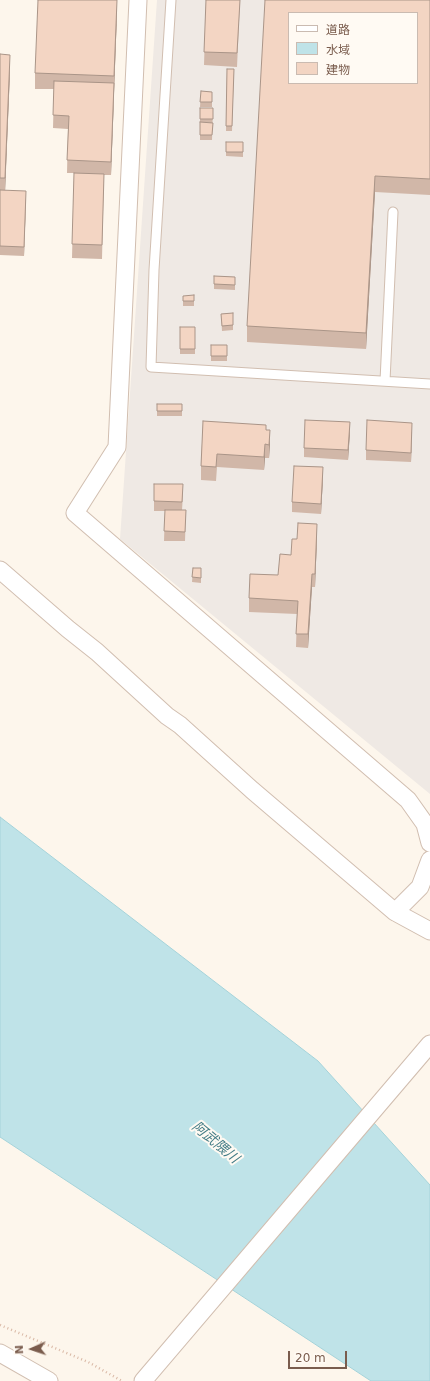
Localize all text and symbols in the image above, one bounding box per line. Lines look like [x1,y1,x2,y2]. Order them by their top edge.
legend [288,12,418,84]
text: 道路 [326,23,350,37]
text: 水域 [326,43,350,57]
text: 建物 [326,63,350,77]
water label: 阿武隈川 [188,1119,242,1167]
north arrow [12,1329,52,1369]
scale bar [290,1343,349,1369]
text: N [13,1345,26,1355]
text: 20 m [295,1351,326,1365]

